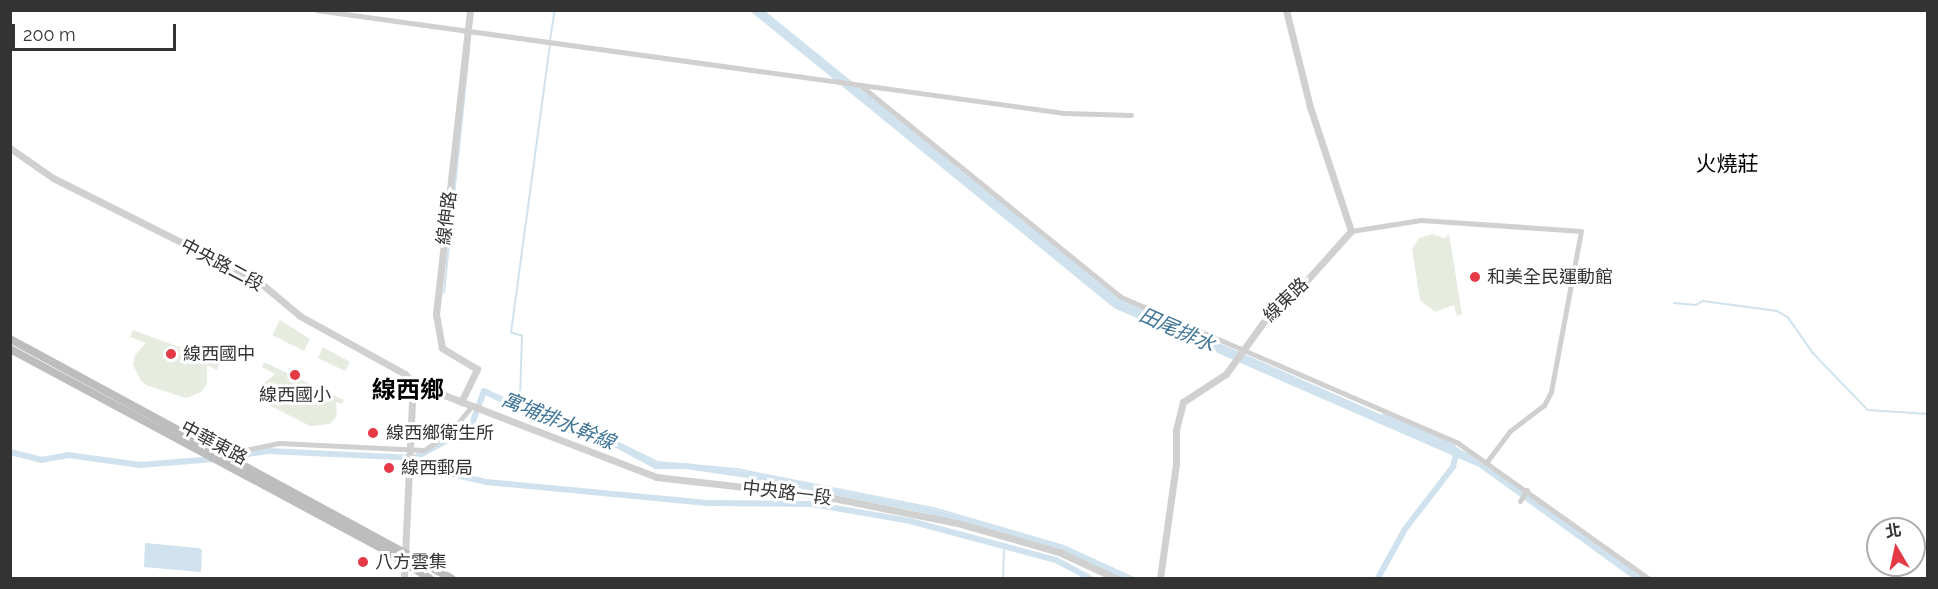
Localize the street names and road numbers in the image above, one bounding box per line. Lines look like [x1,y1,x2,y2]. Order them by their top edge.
street label: 線伸路 [433,190,461,246]
street label: 中央路二段 [177,234,267,296]
street label: 線東路 [1259,273,1313,327]
street label: 中華東路 [177,417,251,469]
street label: 中央路一段 [741,477,833,509]

